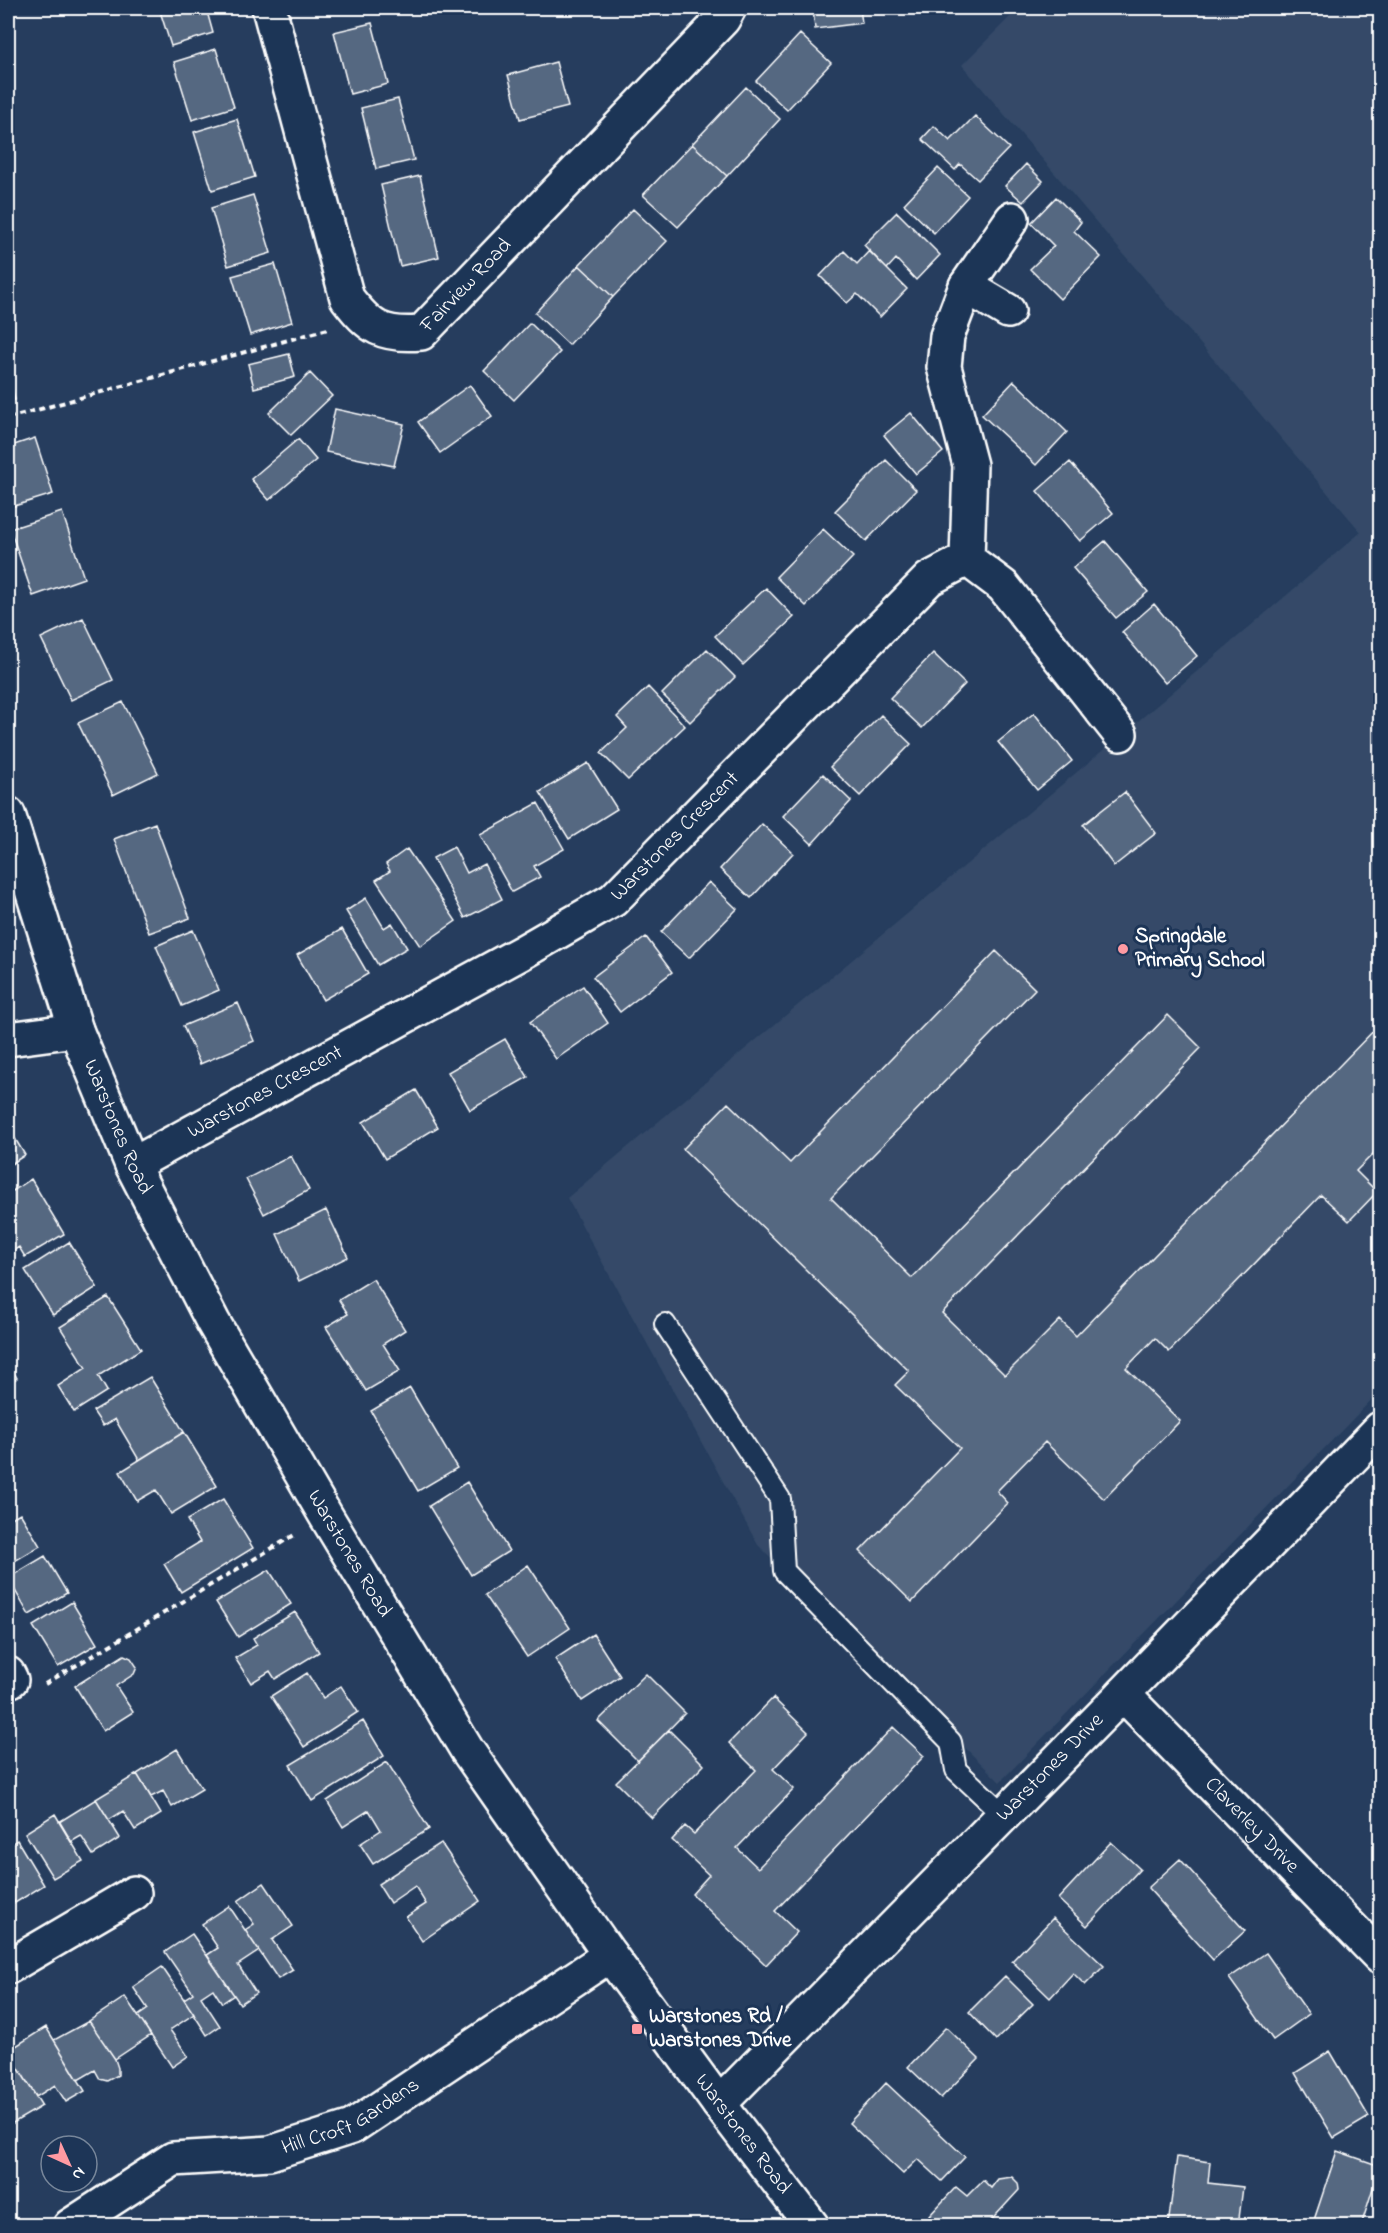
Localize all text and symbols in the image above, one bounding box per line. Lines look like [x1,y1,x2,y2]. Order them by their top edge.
street label: Fairview Road [413,232,519,341]
street label: Warstones Crescent [604,765,747,909]
place label: Springdale Primary School [1135,922,1265,978]
marker: Springdale Primary School [1116,942,1130,956]
street label: Warstones Crescent [182,1038,349,1147]
street label: Warstones Road [75,1055,160,1200]
street label: Warstones Road [299,1484,399,1624]
street label: Warstones Drive [990,1706,1111,1829]
street label: Claverley Drive [1197,1770,1306,1881]
place label: Warstones Rd / Warstones Drive [649,2002,792,2056]
marker: Warstones Rd / Warstones Drive [630,2022,644,2036]
street label: Warstones Road [687,2068,798,2201]
street label: Hill Croft Gardens [278,2071,426,2163]
north arrow [39,2134,99,2194]
text: N [66,2161,91,2186]

